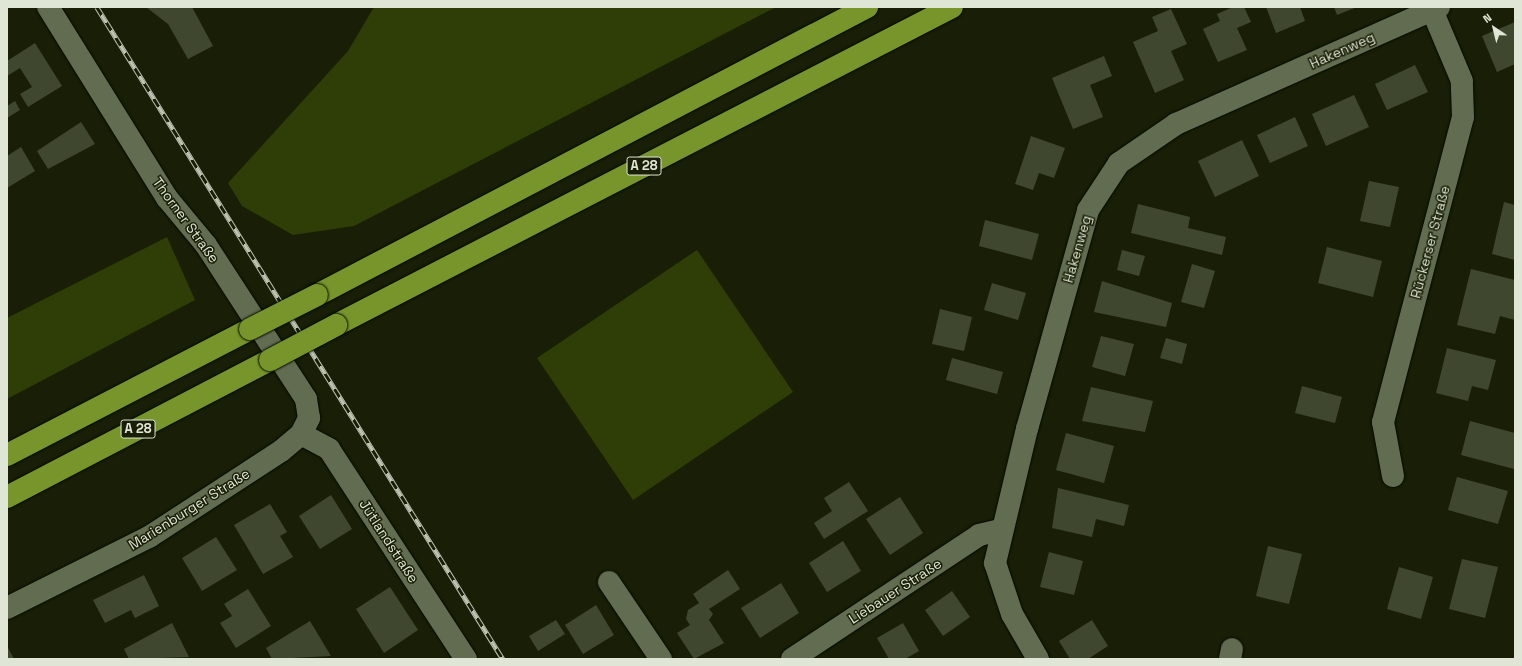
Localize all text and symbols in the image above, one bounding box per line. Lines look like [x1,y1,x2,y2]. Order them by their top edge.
north arrow [1474,8,1514,48]
text: N [1480,10,1494,26]
street label: Hakenweg [1307,28,1377,72]
road number: A 28 [626,155,662,177]
street label: Thorner Straße [149,174,223,266]
street label: Rückerser Straße [1407,184,1453,300]
street label: Hakenweg [1059,213,1095,285]
road number: A 28 [120,418,156,440]
street label: Marienburger Straße [125,465,253,553]
street label: Jütlandstraße [356,496,422,586]
street label: Liebauer Straße [845,555,945,627]

